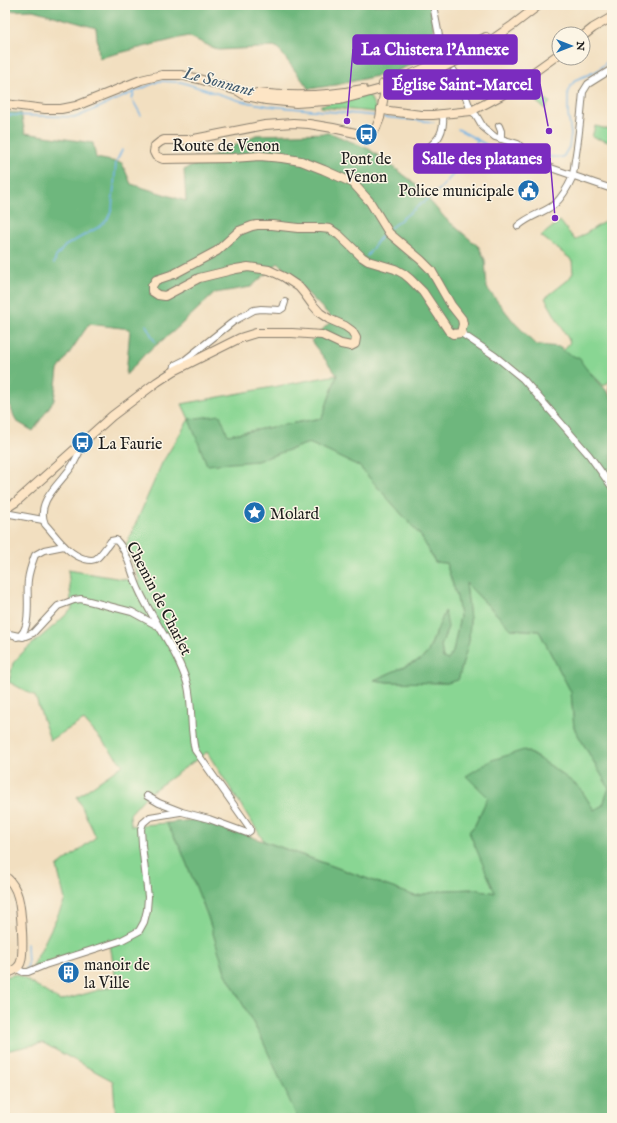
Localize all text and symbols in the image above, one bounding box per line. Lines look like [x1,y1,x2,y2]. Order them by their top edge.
north arrow [551,26,591,66]
callout: La Chistera l’Annexe [353,35,517,64]
text: La Chistera l’Annexe [361,40,509,61]
text: N [573,40,587,51]
water label: Le Sonnant [180,63,257,102]
callout: Église Saint-Marcel [384,70,540,99]
text: Église Saint-Marcel [392,74,533,96]
bus stop icon: Pont de Venon [353,121,379,147]
street label: Route de Venon [172,137,280,157]
callout: Salle des platanes [414,144,550,173]
text: Salle des platanes [422,149,542,170]
place label: Pont de Venon [341,150,391,188]
public building icon: Police municipale [516,177,542,203]
place label: Police municipale [399,182,514,202]
bus stop icon: La Faurie [69,430,95,456]
place label: La Faurie [98,435,162,455]
place icon: Molard [241,500,267,526]
place label: Molard [270,505,320,525]
street label: Chemin de Charlet [121,539,196,660]
place label: manoir de la Ville [84,956,150,994]
building icon: manoir de la Ville [56,960,82,986]

